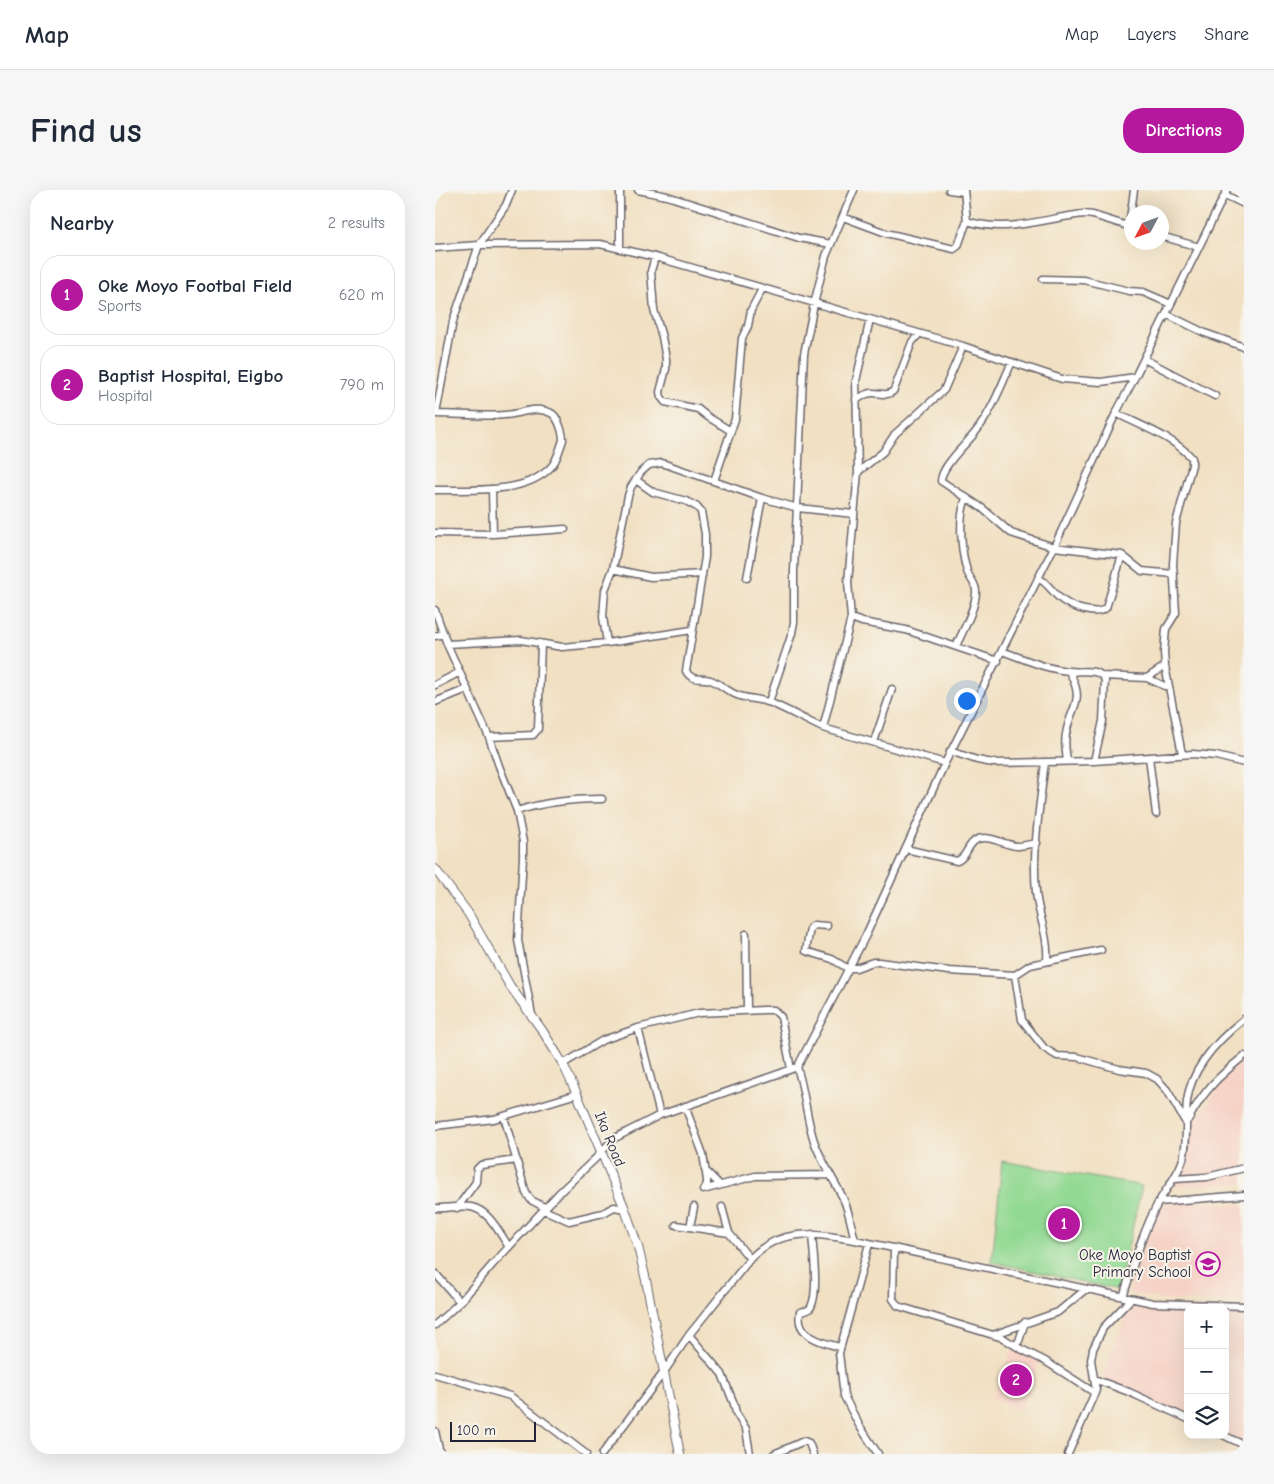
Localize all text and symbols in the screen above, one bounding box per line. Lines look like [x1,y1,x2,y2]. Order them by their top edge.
text: Map [25,21,69,49]
text: Map [1065,24,1099,45]
text: Layers [1127,24,1176,45]
text: Share [1204,24,1249,45]
button: Directions [1123,108,1244,153]
text: Find us [30,110,142,151]
north arrow [1124,205,1169,250]
text: Nearby [50,211,114,235]
text: 2 results [328,214,385,232]
text: Oke Moyo Footbal Field [98,275,292,297]
text: 1 [64,286,70,304]
text: 620 m [339,286,384,304]
text: Sports [98,297,141,315]
text: Baptist Hospital, Eigbo [98,365,283,387]
text: 2 [63,376,71,394]
text: 790 m [340,376,384,394]
text: Hospital [98,387,153,405]
your location [954,688,980,714]
street label: Ika Road [591,1109,629,1169]
pin: 1 [1048,1205,1080,1243]
place label: Oke Moyo Baptist Primary School [1079,1246,1192,1281]
school or university icon: Oke Moyo Baptist Primary School [1195,1251,1221,1277]
map controls [1184,1304,1229,1439]
button: + [1184,1304,1229,1349]
button: − [1184,1349,1229,1394]
pin: 2 [1000,1361,1032,1399]
button: layers [1184,1394,1229,1439]
scale bar [450,1419,536,1442]
text: 100 m [457,1422,496,1439]

